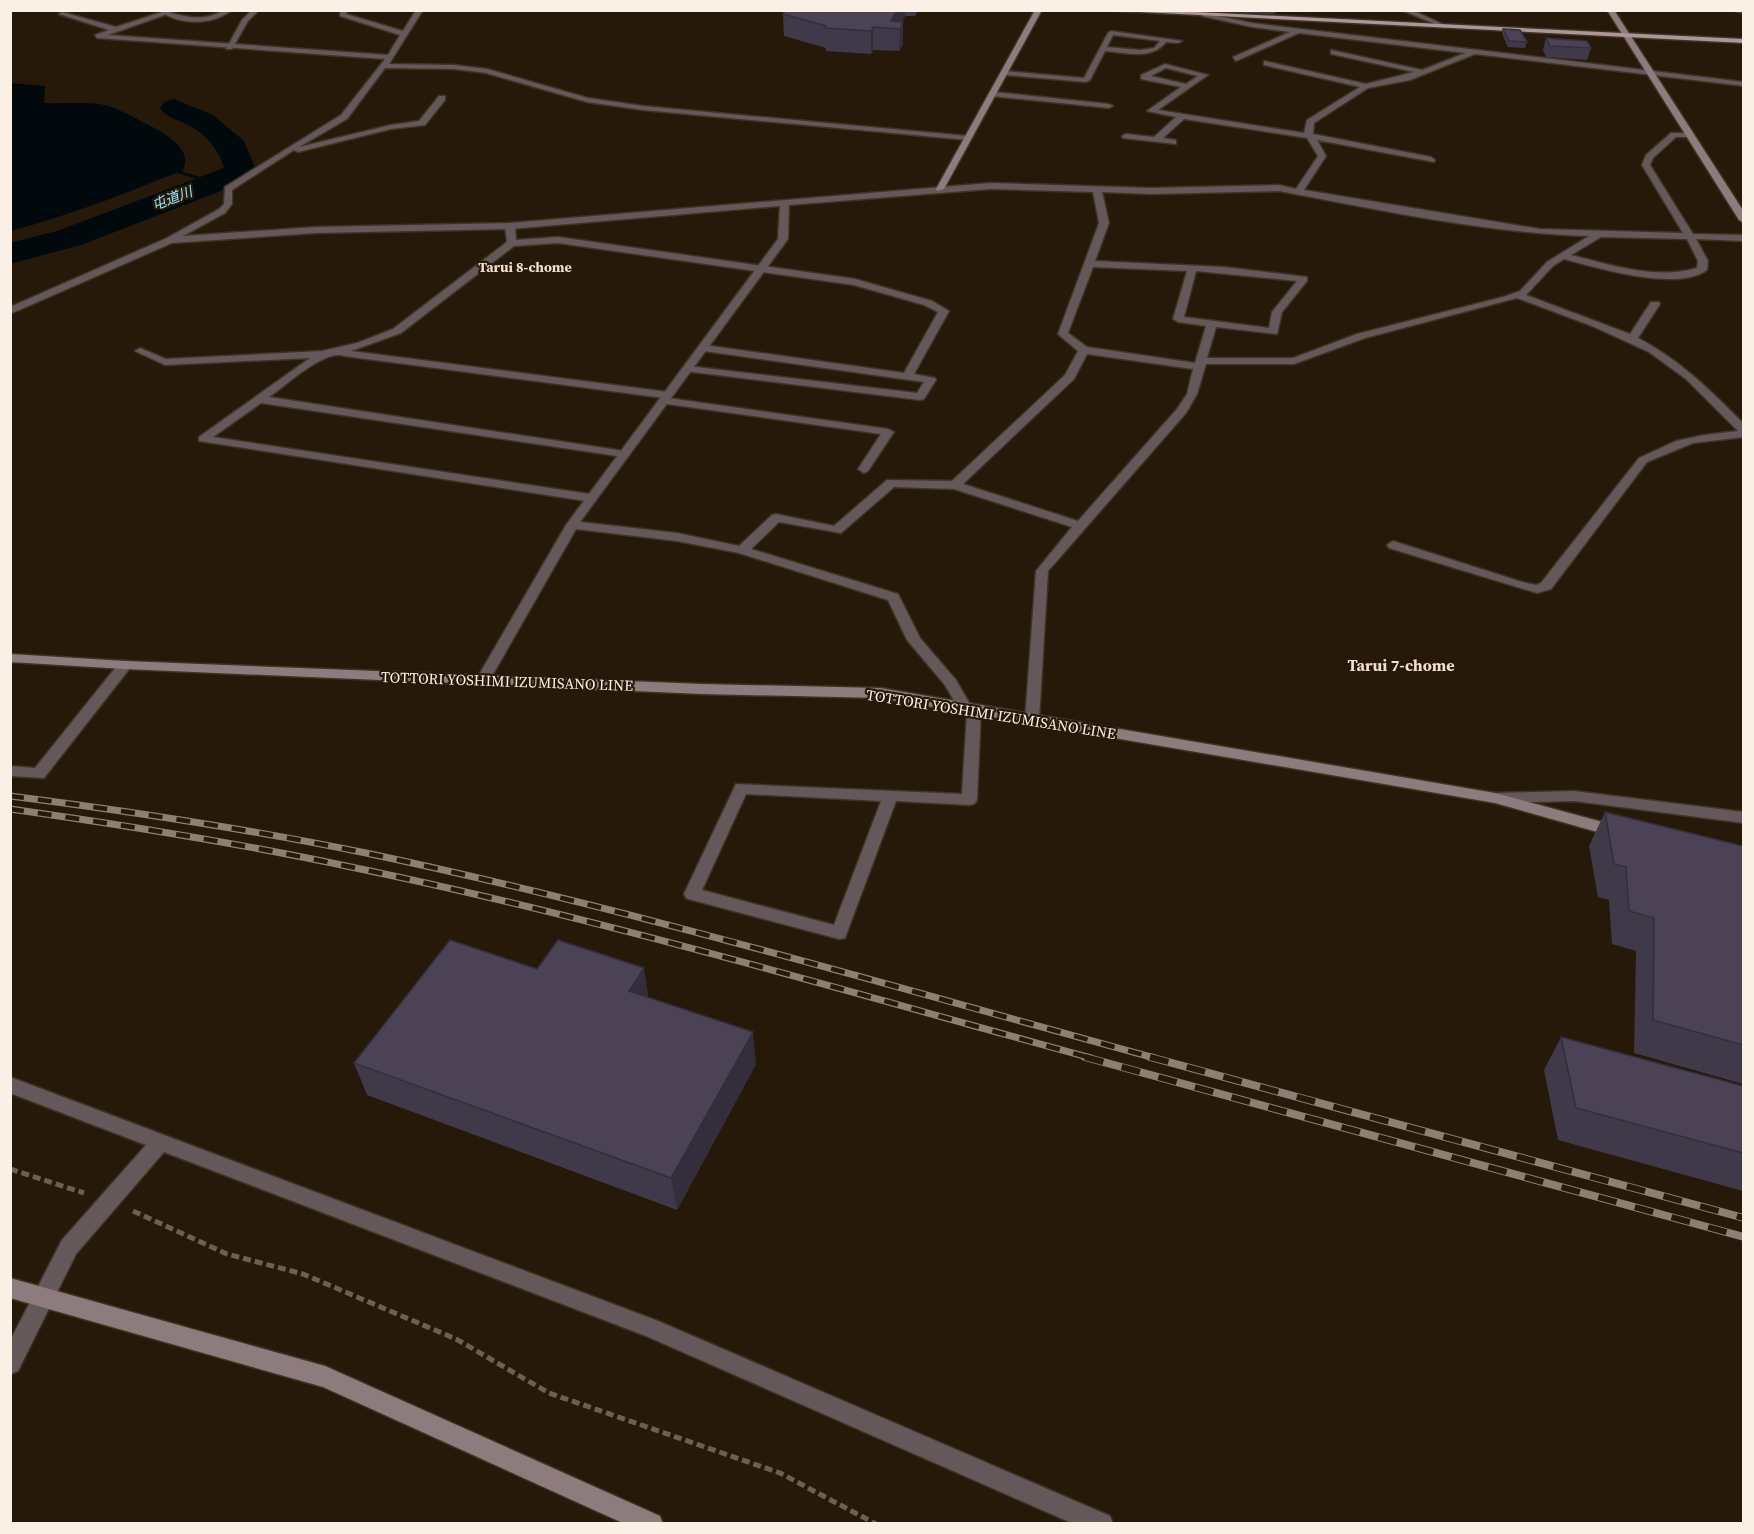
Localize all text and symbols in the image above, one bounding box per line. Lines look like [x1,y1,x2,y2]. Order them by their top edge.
water label: 屯道川 [149,180,197,215]
district label: Tarui 8-chome [478,257,572,277]
district label: Tarui 7-chome [1347,654,1455,676]
street label: TOTTORI YOSHIMI IZUMISANO LINE [380,666,634,696]
street label: TOTTORI YOSHIMI IZUMISANO LINE [865,684,1117,744]

